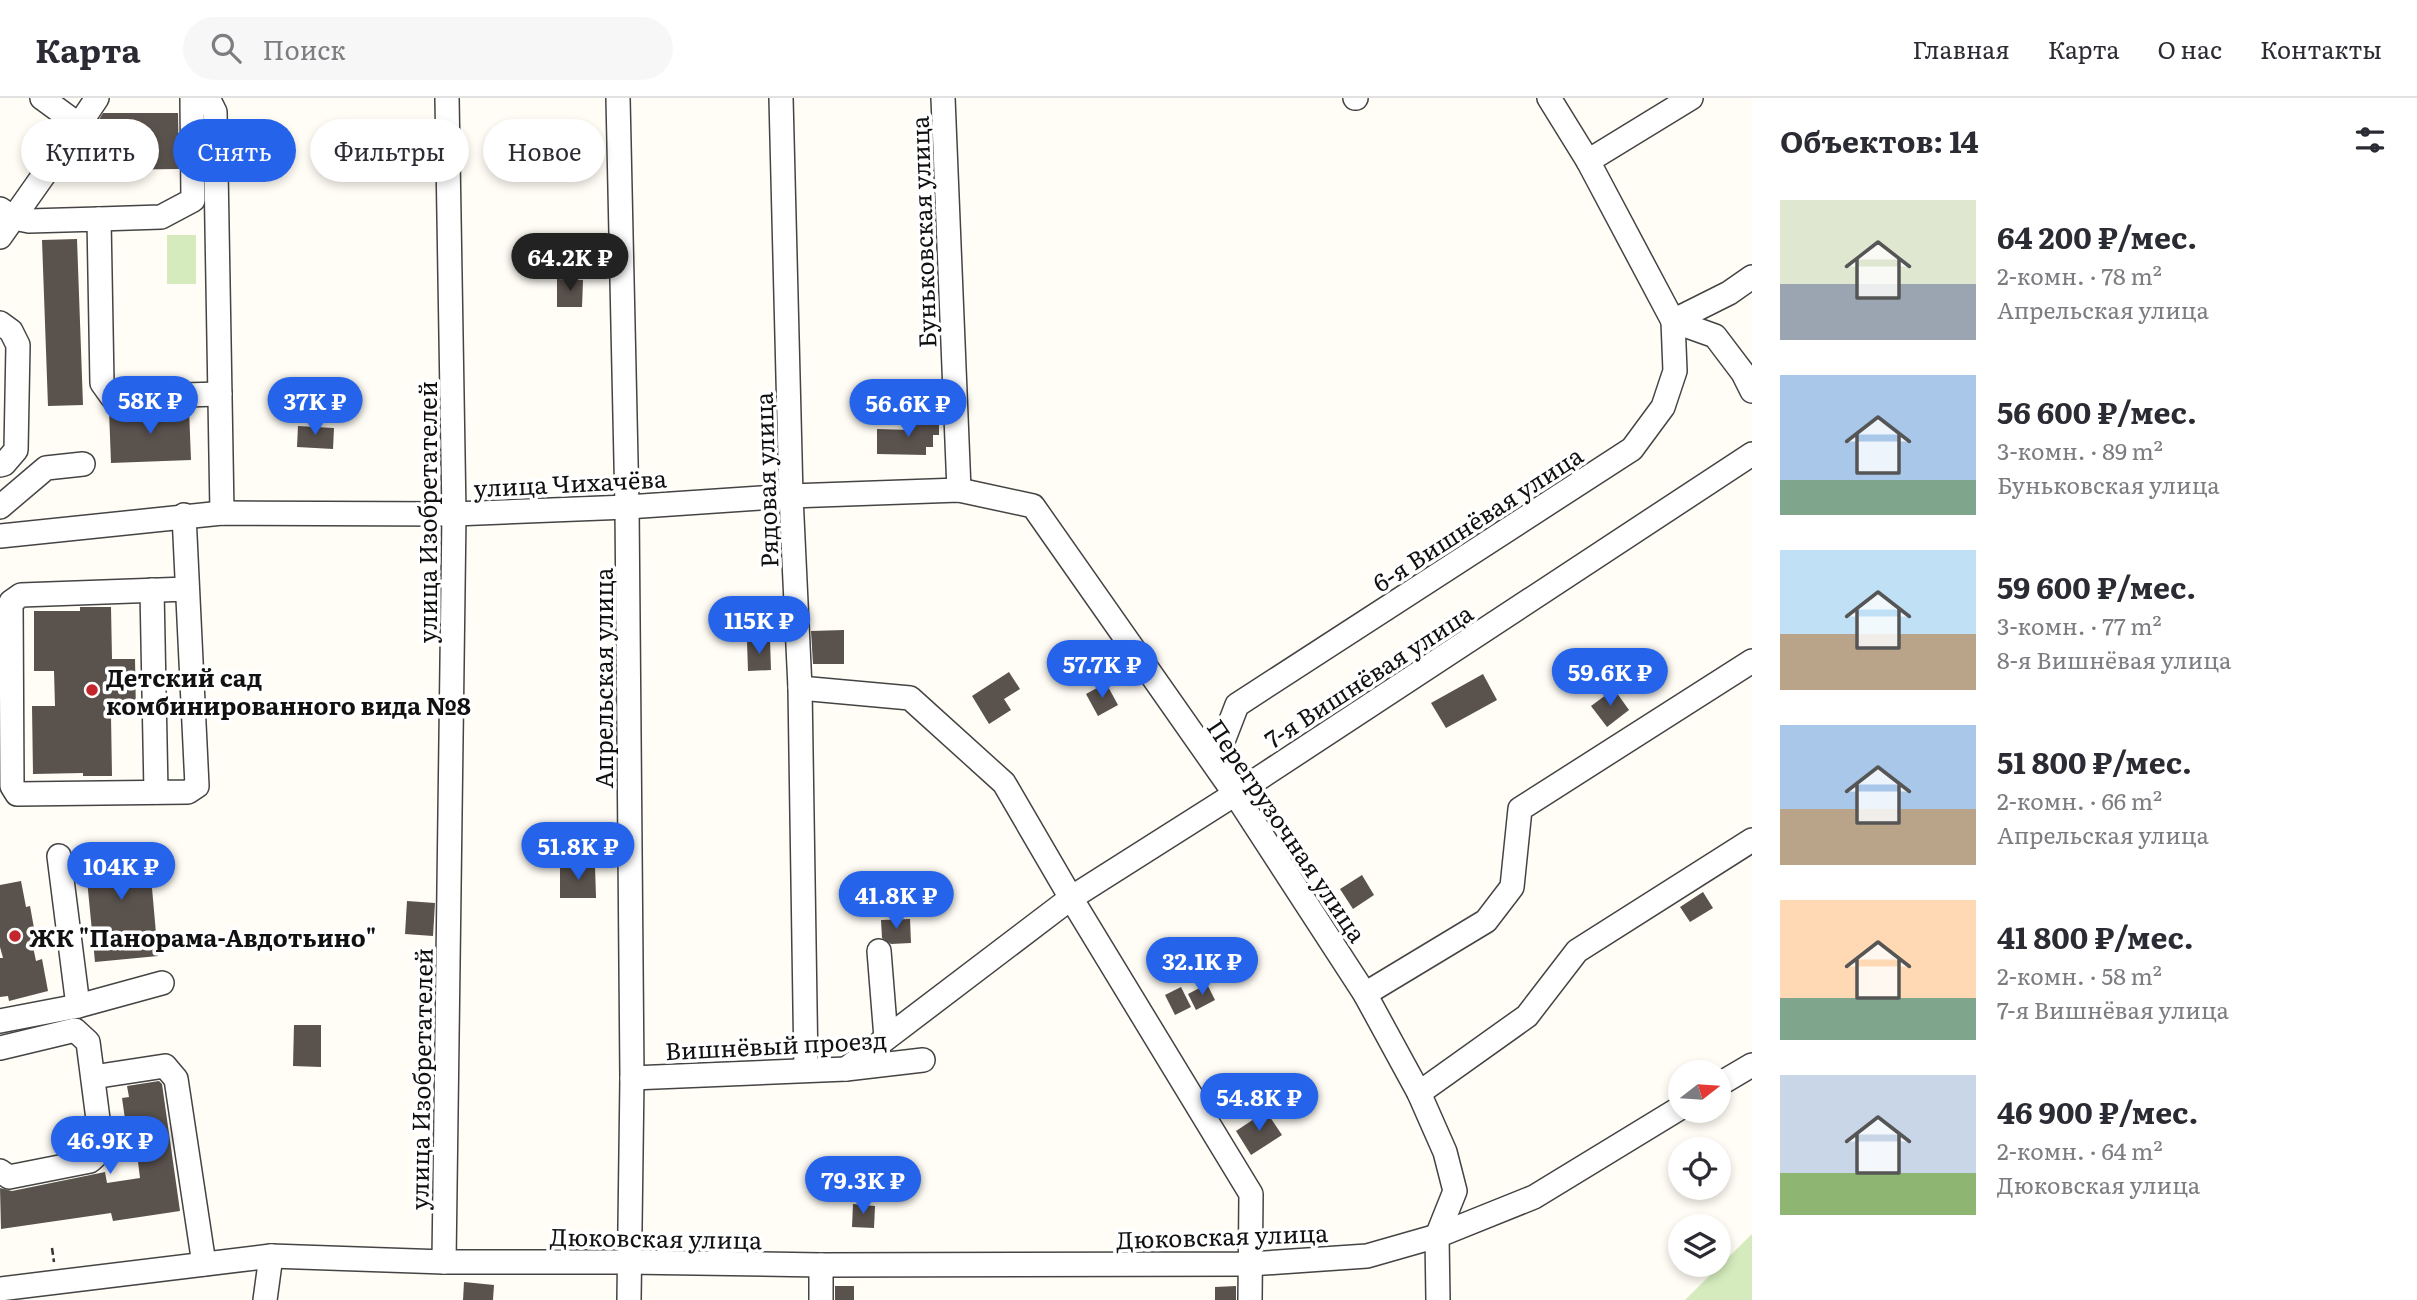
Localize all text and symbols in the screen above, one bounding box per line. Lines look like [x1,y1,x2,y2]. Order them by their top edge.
search box [183,17,673,80]
text: Карта [35,24,141,73]
icon: search [207,29,245,67]
text: Поиск [263,29,346,68]
text: Главная [1912,31,2010,66]
text: Карта [2048,31,2120,66]
text: О нас [2158,31,2222,66]
text: Контакты [2260,31,2382,66]
street label: Буньковская улица [900,115,944,349]
text: Объектов: 14 [1780,118,1979,162]
chip: Купить [21,119,159,182]
chip: Снять [173,119,296,182]
chip: Фильтры [310,119,469,182]
chip: Новое [483,119,605,182]
icon: filters [2351,121,2389,159]
text: 64 200 ₽/мес. [1997,214,2197,258]
icon: home [1836,228,1920,312]
pin: 64.2K ₽ [505,234,635,293]
text: 64.2K ₽ [527,239,613,273]
text: 2-комн. · 78 m² [1997,258,2162,292]
text: Апрельская улица [1997,292,2209,326]
pin: 58K ₽ [101,376,199,436]
pin: 37K ₽ [266,378,364,437]
pin: 56.6K ₽ [843,380,973,439]
street label: улица Изобретателей [409,381,444,643]
text: 58K ₽ [118,382,182,416]
text: 37K ₽ [284,383,346,417]
text: 56.6K ₽ [866,385,950,419]
text: 56 600 ₽/мес. [1997,389,2197,433]
street label: Рядовая улица [744,392,786,568]
icon: home [1836,403,1920,487]
text: 3-комн. · 89 m² [1997,433,2163,467]
street label: 6-я Вишнёвая улица [1365,437,1589,599]
street label: улица Чихачёва [473,459,667,505]
text: Буньковская улица [1997,467,2220,501]
text: 59 600 ₽/мес. [1997,564,2196,608]
street label: Апрельская улица [585,567,620,789]
icon: home [1836,578,1920,662]
street label: 7-я Вишнёвая улица [1257,594,1479,756]
pin: 115K ₽ [702,596,816,656]
text: 115K ₽ [724,602,794,636]
text: 3-комн. · 77 m² [1997,608,2162,642]
pin: 57.7K ₽ [1037,640,1167,700]
text: 8-я Вишнёвая улица [1997,642,2231,676]
text: 57.7K ₽ [1063,646,1141,680]
pin: 59.6K ₽ [1545,648,1675,708]
text: 59.6K ₽ [1568,654,1652,688]
place label: Детский сад комбинированного вида №8 [106,659,471,722]
marker: Детский сад комбинированного вида №8 [84,682,100,698]
street label: Перегрузочная улица [1200,711,1376,949]
text: 51 800 ₽/мес. [1997,739,2192,783]
icon: home [1836,753,1920,837]
text: 2-комн. · 66 m² [1997,783,2162,817]
text: Апрельская улица [1997,817,2209,851]
pin: 51.8K ₽ [513,822,643,882]
text: 51.8K ₽ [537,828,619,862]
pin: 104K ₽ [64,842,178,902]
text: 104K ₽ [83,848,159,882]
pin: 41.8K ₽ [831,872,961,931]
text: 41.8K ₽ [855,877,937,911]
text: 41 800 ₽/мес. [1997,914,2194,958]
place label: ЖК "Панорама-Авдотьино" [29,919,376,954]
marker: ЖК "Панорама-Авдотьино" [7,928,23,944]
icon: home [1836,928,1920,1012]
pin: 32.1K ₽ [1137,937,1267,997]
text: 32.1K ₽ [1162,943,1242,977]
street label: улица Изобретателей [400,948,440,1210]
text: 2-комн. · 58 m² [1997,958,2162,992]
text: 7-я Вишнёвая улица [1997,992,2229,1026]
street label: Вишнёвый проезд [664,1021,888,1067]
north arrow [1668,1060,1731,1124]
map controls [1668,1060,1731,1277]
pin: 54.8K ₽ [1194,1074,1324,1133]
text: 54.8K ₽ [1216,1079,1302,1113]
text: 46 900 ₽/мес. [1997,1089,2198,1133]
icon: home [1836,1103,1920,1187]
pin: 46.9K ₽ [45,1116,175,1176]
text: 46.9K ₽ [67,1122,153,1156]
text: 2-комн. · 64 m² [1997,1133,2163,1167]
button: locate [1668,1137,1731,1200]
pin: 79.3K ₽ [798,1156,928,1216]
text: 79.3K ₽ [821,1162,905,1196]
text: Дюковская улица [1997,1167,2200,1201]
street label: Дюковская улица [1115,1214,1329,1256]
button: layers [1668,1214,1731,1277]
street label: Дюковская улица [550,1218,762,1256]

